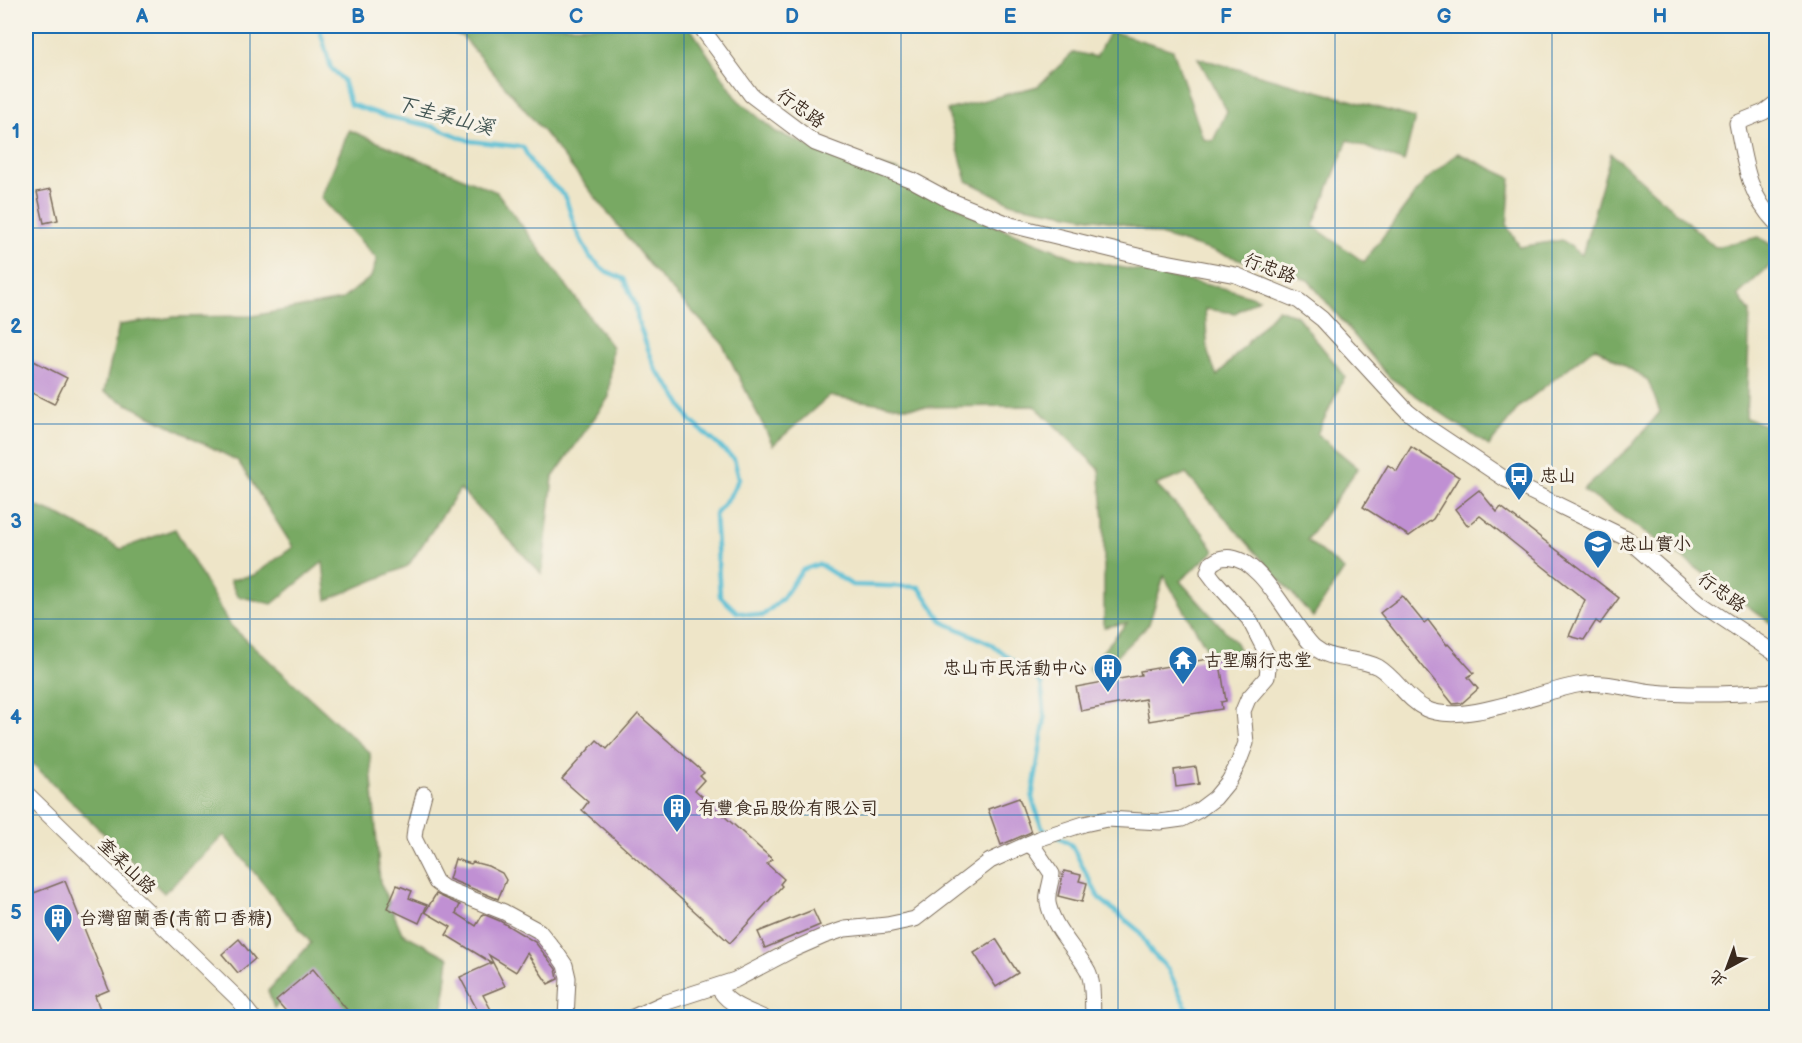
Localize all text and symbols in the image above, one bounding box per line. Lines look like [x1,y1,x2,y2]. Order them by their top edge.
text: A [135,5,149,29]
text: B [351,5,365,29]
text: C [569,5,583,29]
text: D [785,5,799,29]
text: E [1004,5,1017,29]
text: F [1220,5,1232,29]
text: G [1437,5,1452,29]
text: H [1653,5,1667,29]
street label: 行忠路 [773,84,829,133]
water label: 下圭柔山溪 [393,91,497,141]
text: 1 [12,120,20,144]
street label: 行忠路 [1241,249,1299,288]
text: 2 [10,315,22,339]
bus stop icon: 忠山 [1503,460,1535,502]
place label: 忠山 [1540,466,1576,487]
text: 3 [10,510,22,534]
school or university icon: 忠山實小 [1582,528,1614,570]
place label: 忠山實小 [1619,534,1691,555]
street label: 行忠路 [1694,568,1750,617]
temple icon: 古聖廟行忠堂 [1167,644,1199,686]
place label: 古聖廟行忠堂 [1204,650,1312,671]
building icon: 忠山市民活動中心 [1092,652,1124,694]
place label: 忠山市民活動中心 [943,658,1087,679]
text: 4 [10,706,22,730]
building icon: 有豐食品股份有限公司 [661,792,693,834]
place label: 有豐食品股份有限公司 [698,798,878,819]
street label: 奎柔山路 [93,834,160,899]
text: 5 [10,901,22,925]
building icon: 台灣留蘭香(青箭口香糖) [42,902,74,944]
place label: 台灣留蘭香(青箭口香糖) [79,908,272,929]
north arrow [1697,938,1757,998]
text: 北 [1706,966,1730,991]

